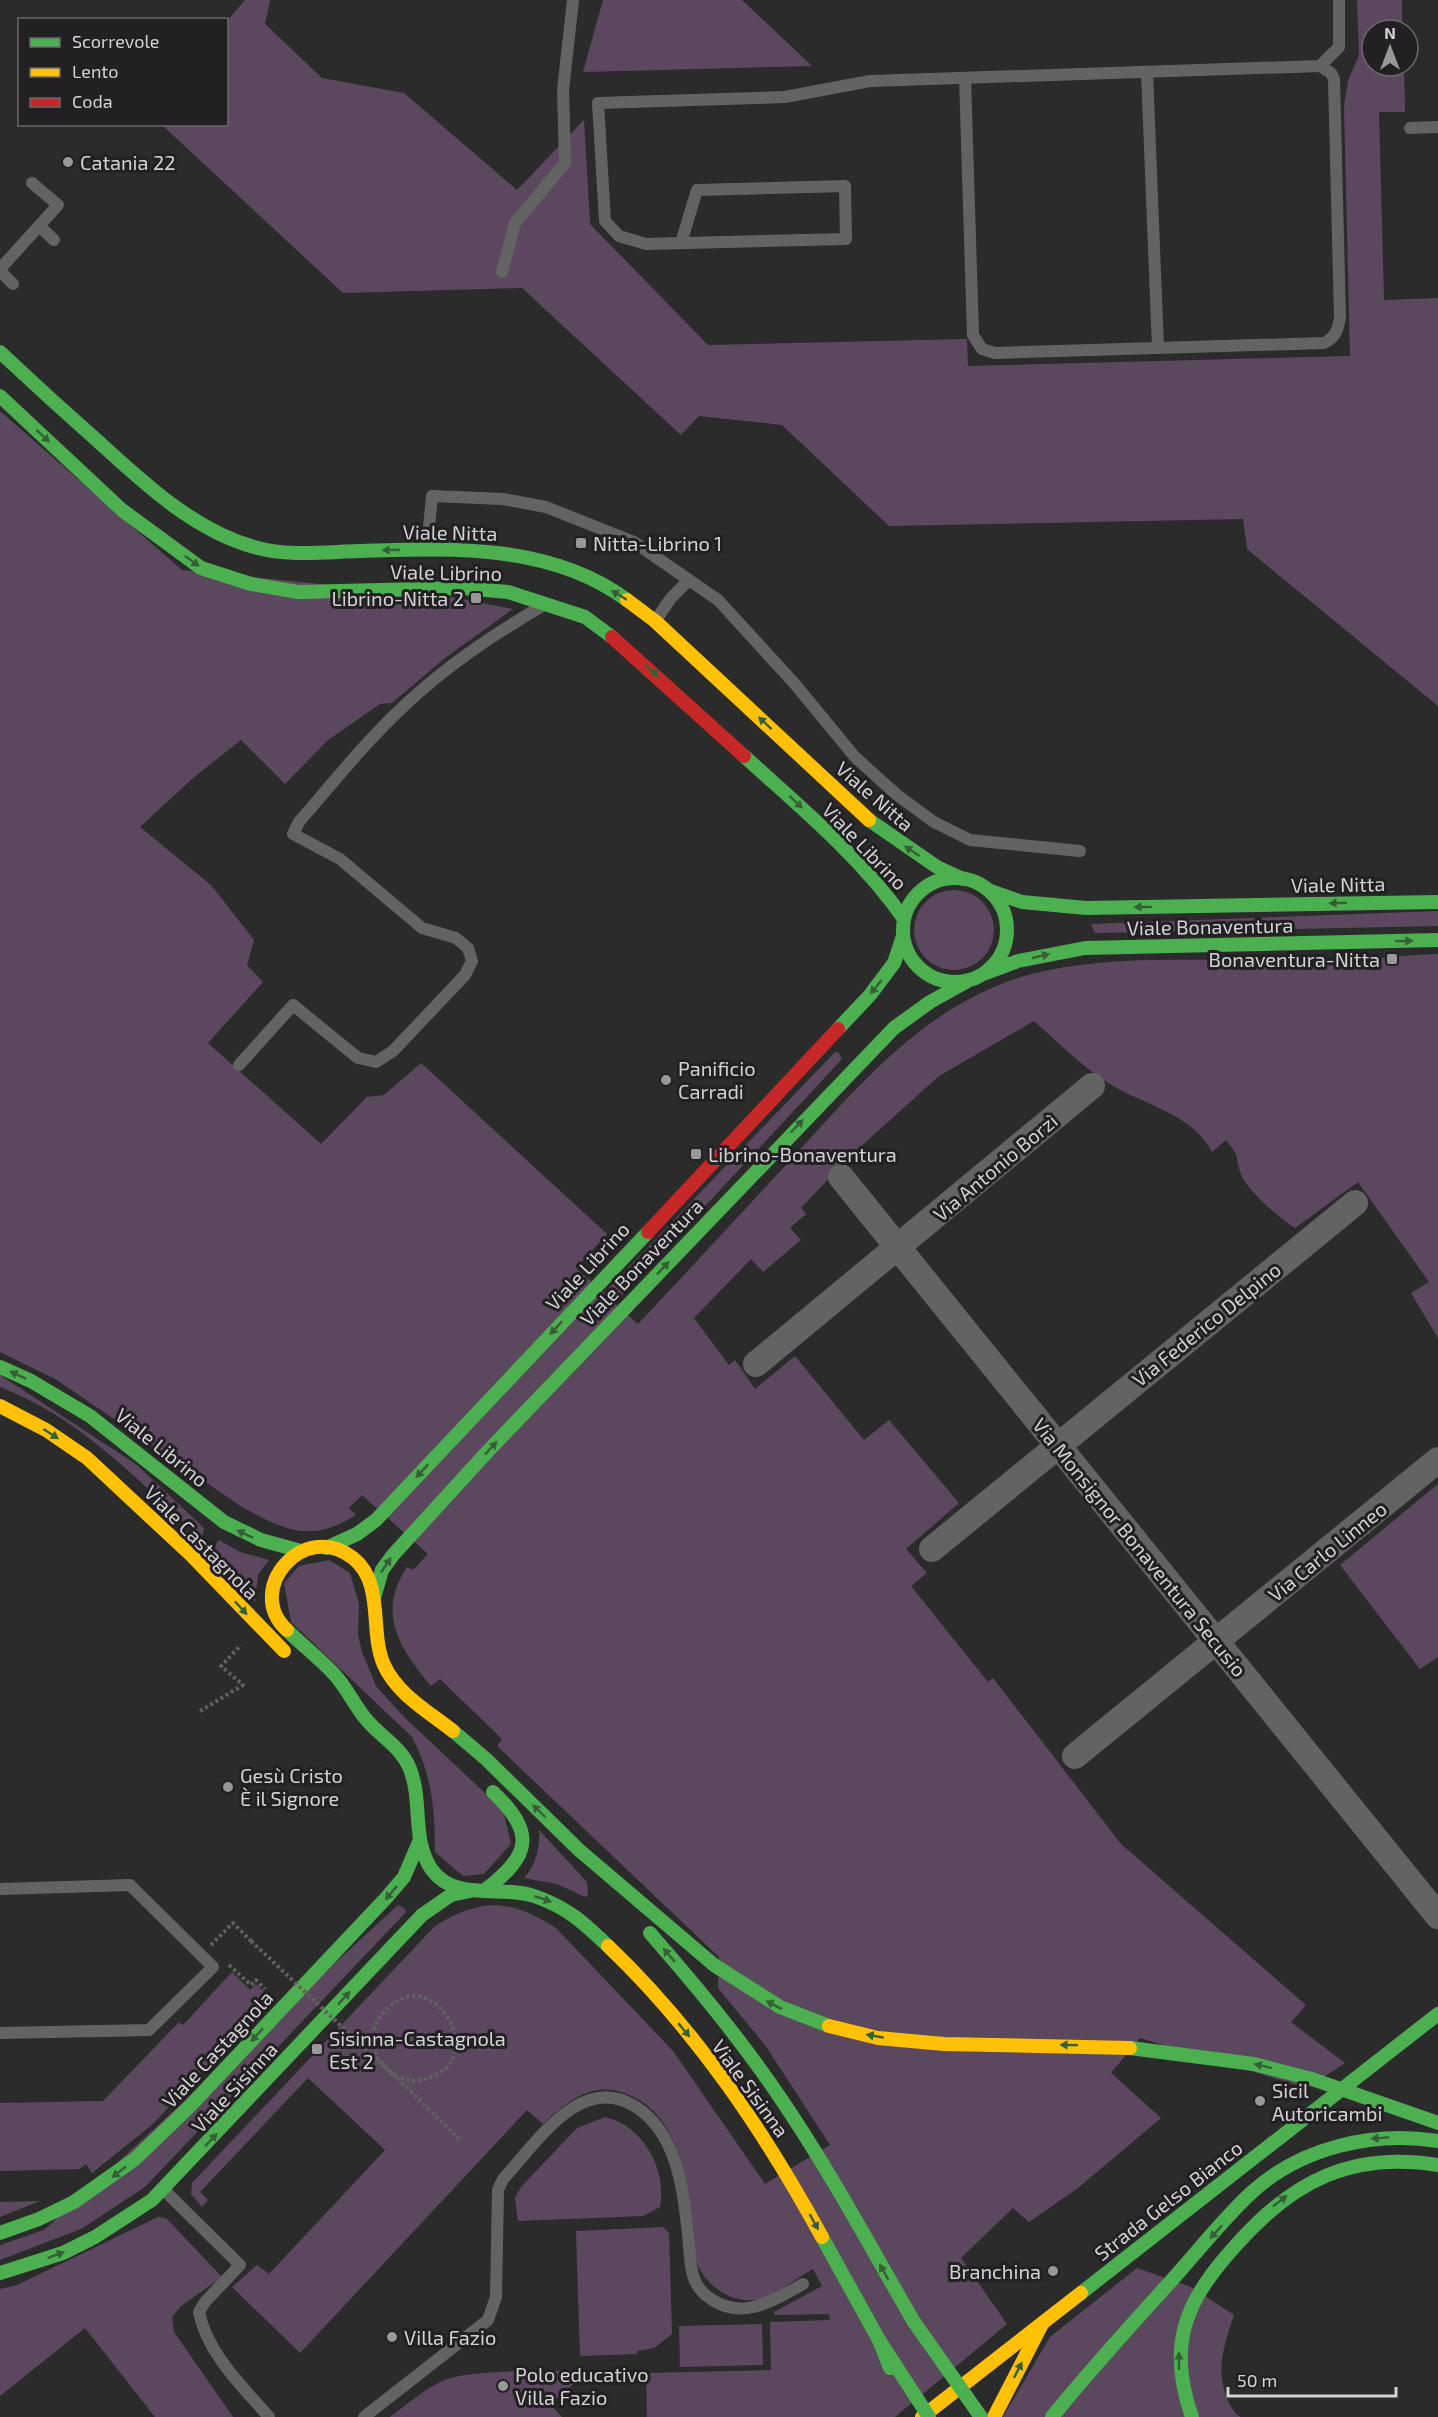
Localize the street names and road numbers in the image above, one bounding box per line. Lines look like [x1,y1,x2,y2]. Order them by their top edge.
street label: Viale Nitta [403,519,497,545]
street label: Viale Librino [390,559,502,585]
street label: Viale Nitta [831,756,919,836]
street label: Viale Librino [818,797,912,895]
street label: Viale Nitta [1291,871,1385,897]
street label: Viale Bonaventura [1127,913,1293,939]
street label: Via Antonio Borzì [928,1108,1062,1226]
street label: Viale Bonaventura [575,1194,707,1330]
street label: Viale Librino [540,1217,634,1315]
street label: Via Federico Delpino [1127,1257,1285,1391]
street label: Viale Librino [111,1402,213,1492]
street label: Via Monsignor Bonaventura Secusio [1028,1413,1252,1681]
street label: Viale Castagnola [140,1480,264,1604]
street label: Via Carlo Linneo [1263,1496,1391,1606]
street label: Viale Castagnola [157,1985,277,2113]
street label: Viale Sisinna [708,2035,794,2141]
street label: Viale Sisinna [186,2037,282,2137]
street label: Strada Gelso Bianco [1089,2135,1247,2265]

